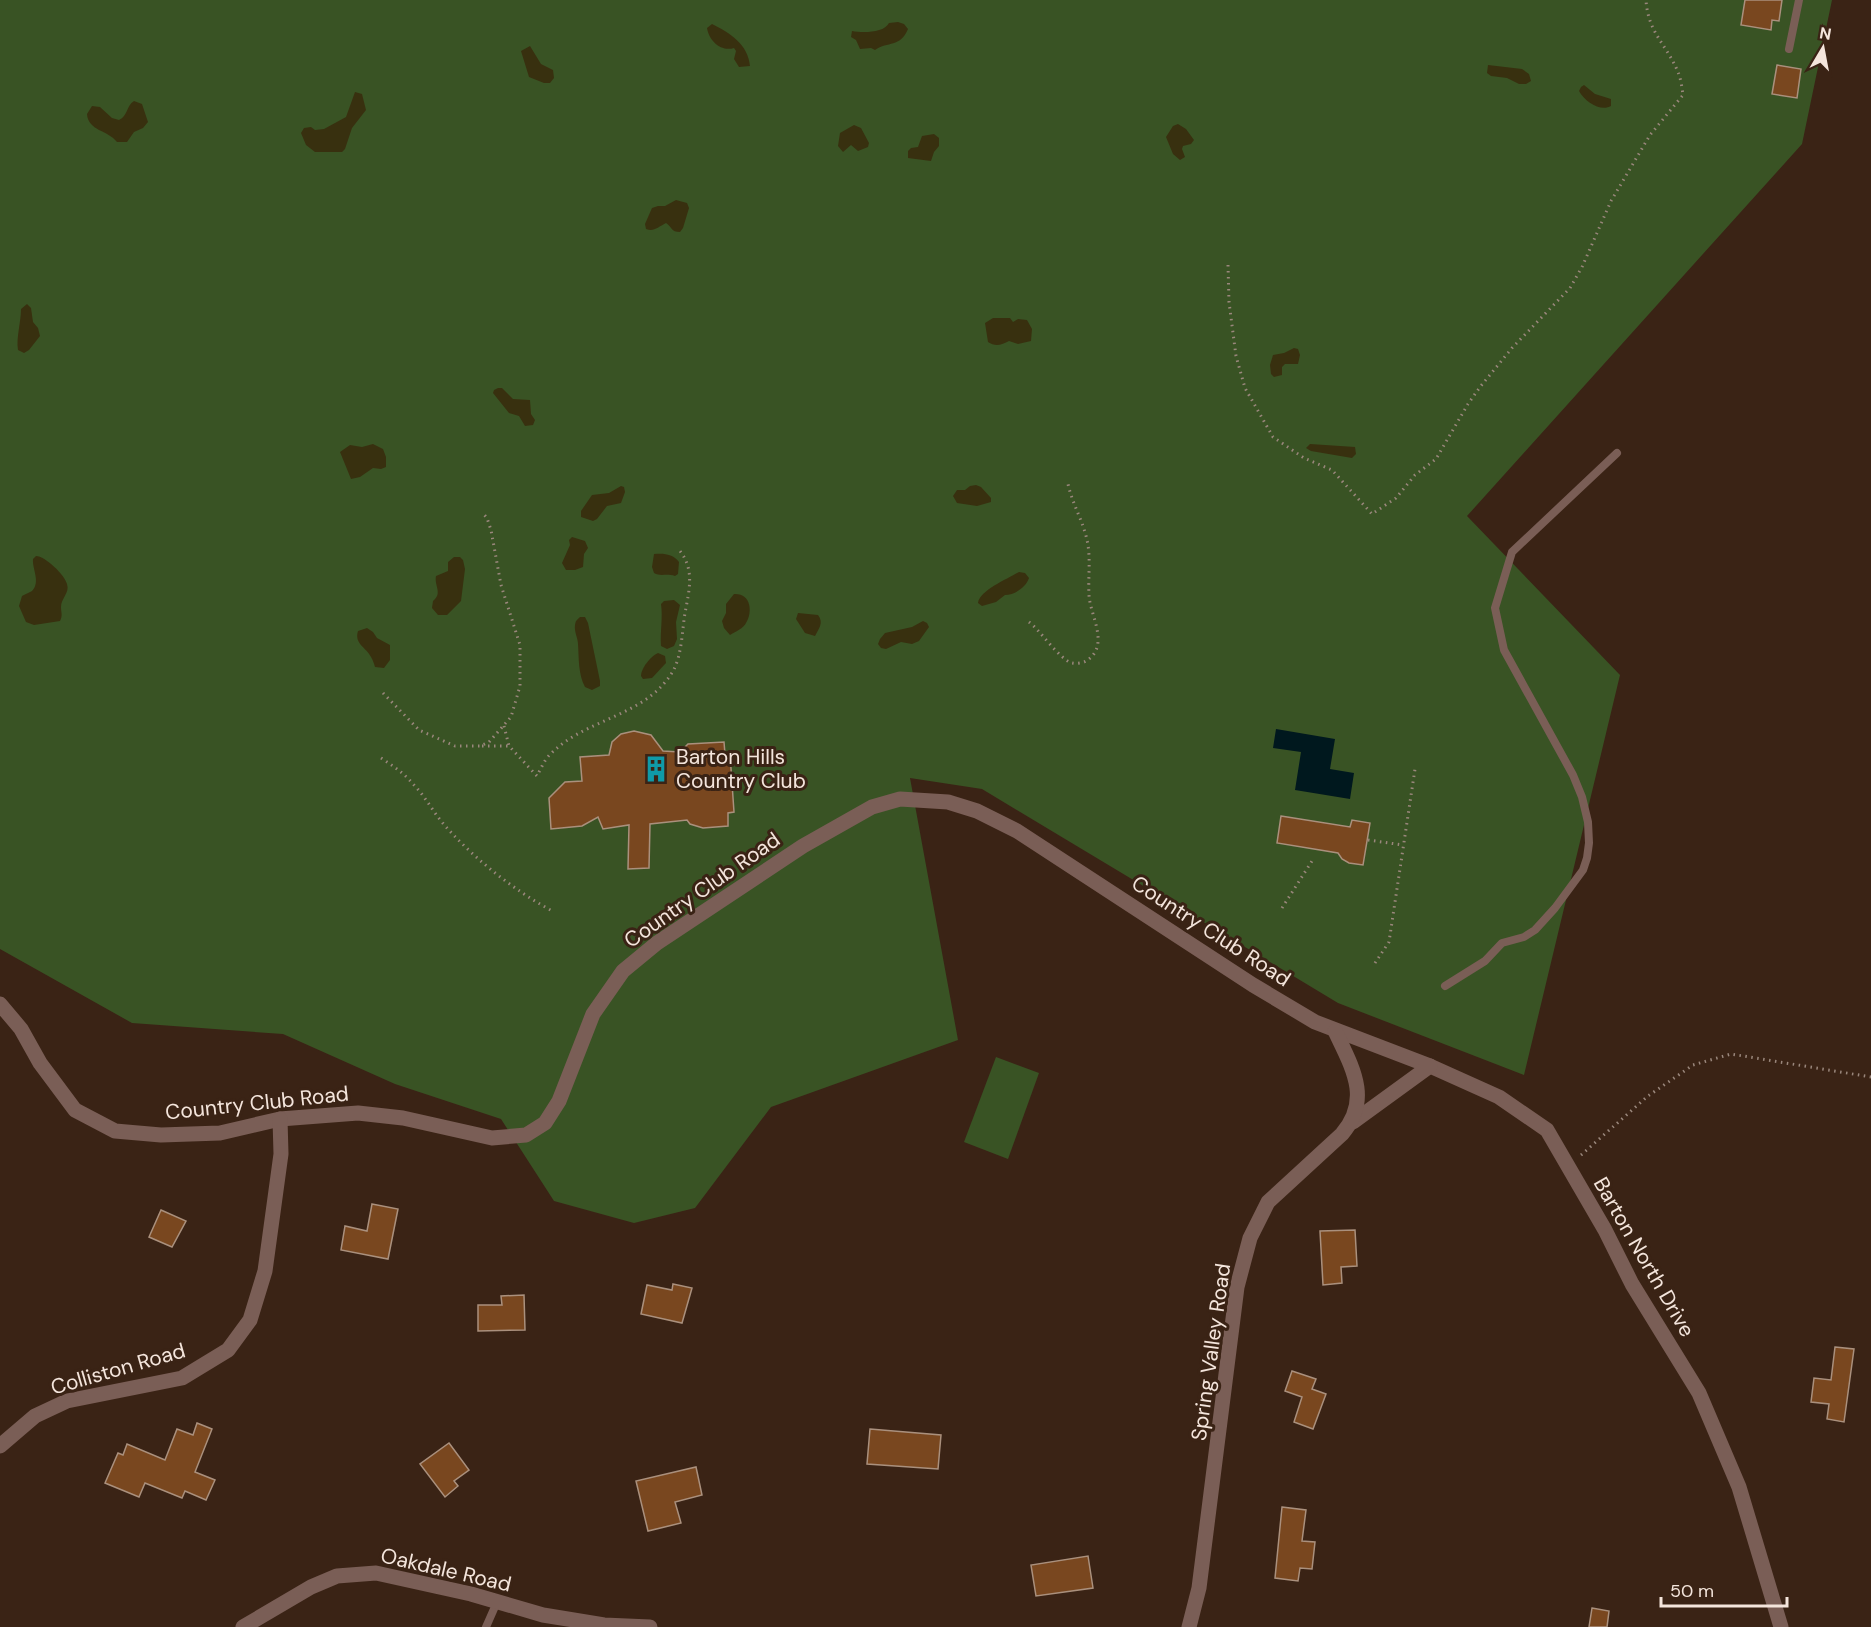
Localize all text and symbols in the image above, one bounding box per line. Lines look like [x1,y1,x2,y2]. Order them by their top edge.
north arrow [1793,18,1853,78]
text: N [1818,22,1833,45]
place label: Barton Hills Country Club [676,743,806,795]
building icon: Barton Hills Country Club [641,754,671,784]
street label: Country Club Road [618,826,786,954]
street label: Country Club Road [1126,869,1296,993]
street label: Country Club Road [164,1079,350,1127]
street label: Barton North Drive [1587,1172,1701,1342]
street label: Spring Valley Road [1185,1262,1237,1442]
street label: Colliston Road [47,1336,189,1402]
street label: Oakdale Road [378,1541,514,1599]
scale bar [1661,1570,1787,1608]
text: 50 m [1670,1579,1714,1603]

